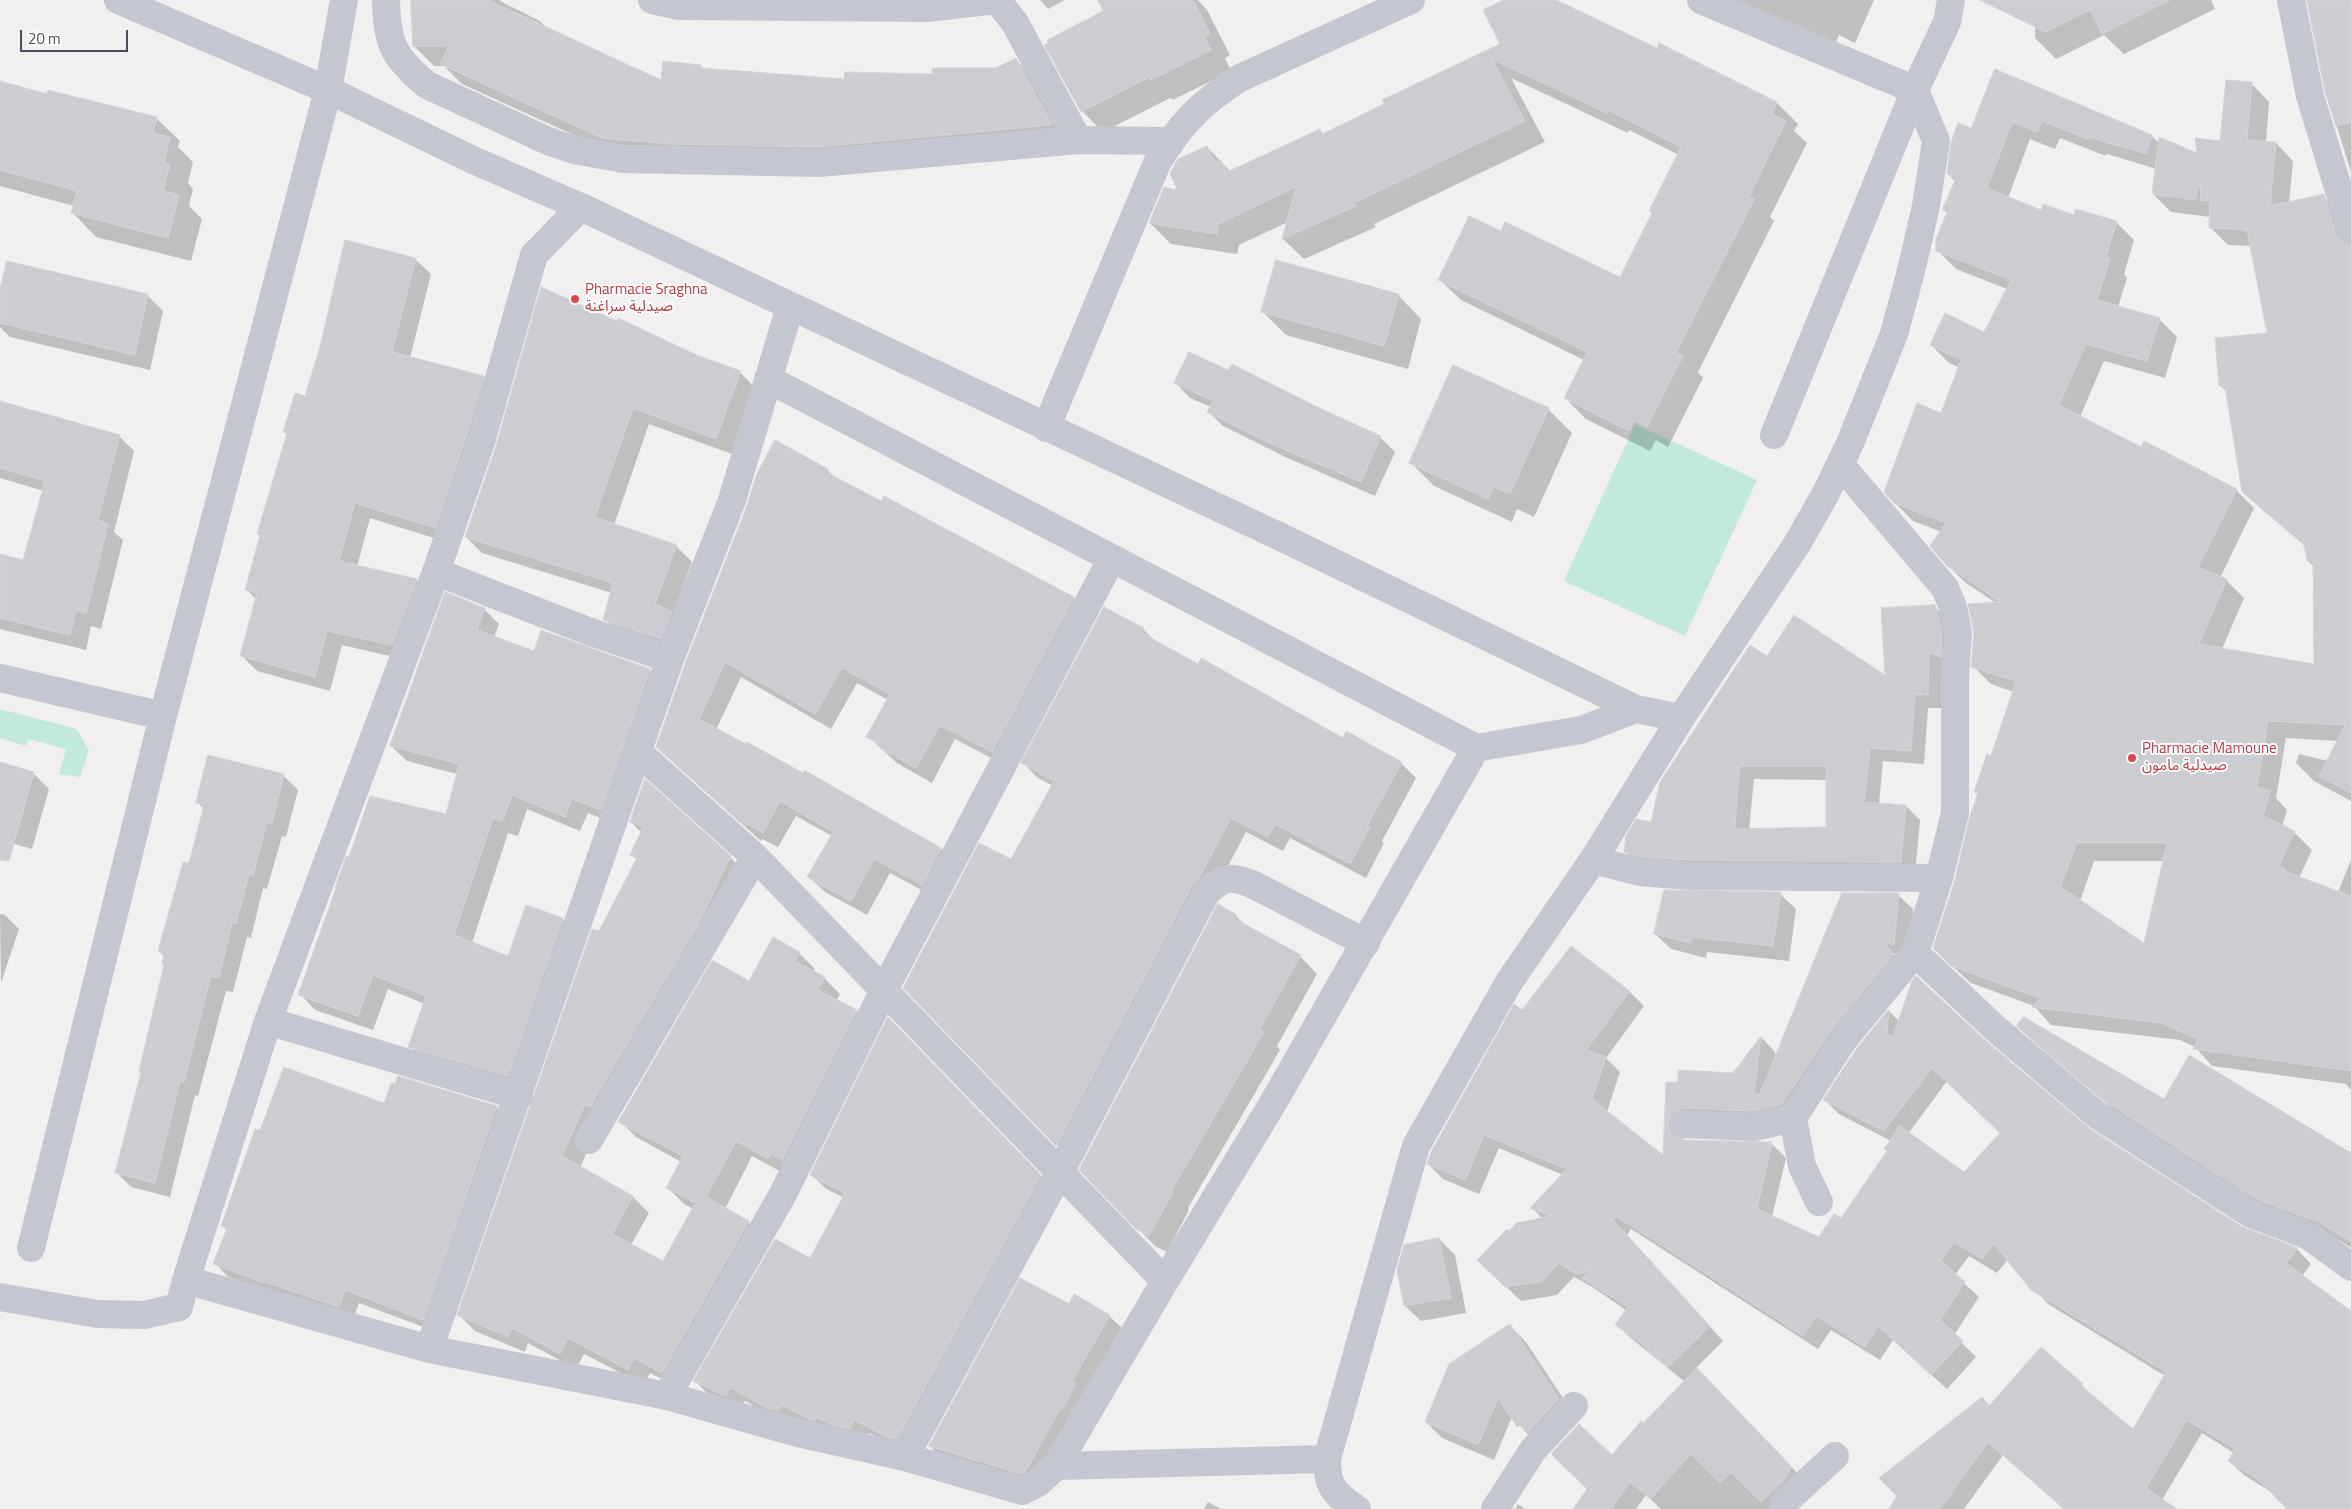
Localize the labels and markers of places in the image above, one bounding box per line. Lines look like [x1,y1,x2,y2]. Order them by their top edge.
place label: Pharmacie Sraghna صيدلية سراغنة [585,281,708,316]
marker: Pharmacie Sraghna صيدلية سراغنة [569,293,581,305]
place label: Pharmacie Mamoune صيدلية مامون [2142,740,2277,775]
marker: Pharmacie Mamoune صيدلية مامون [2126,752,2138,764]

